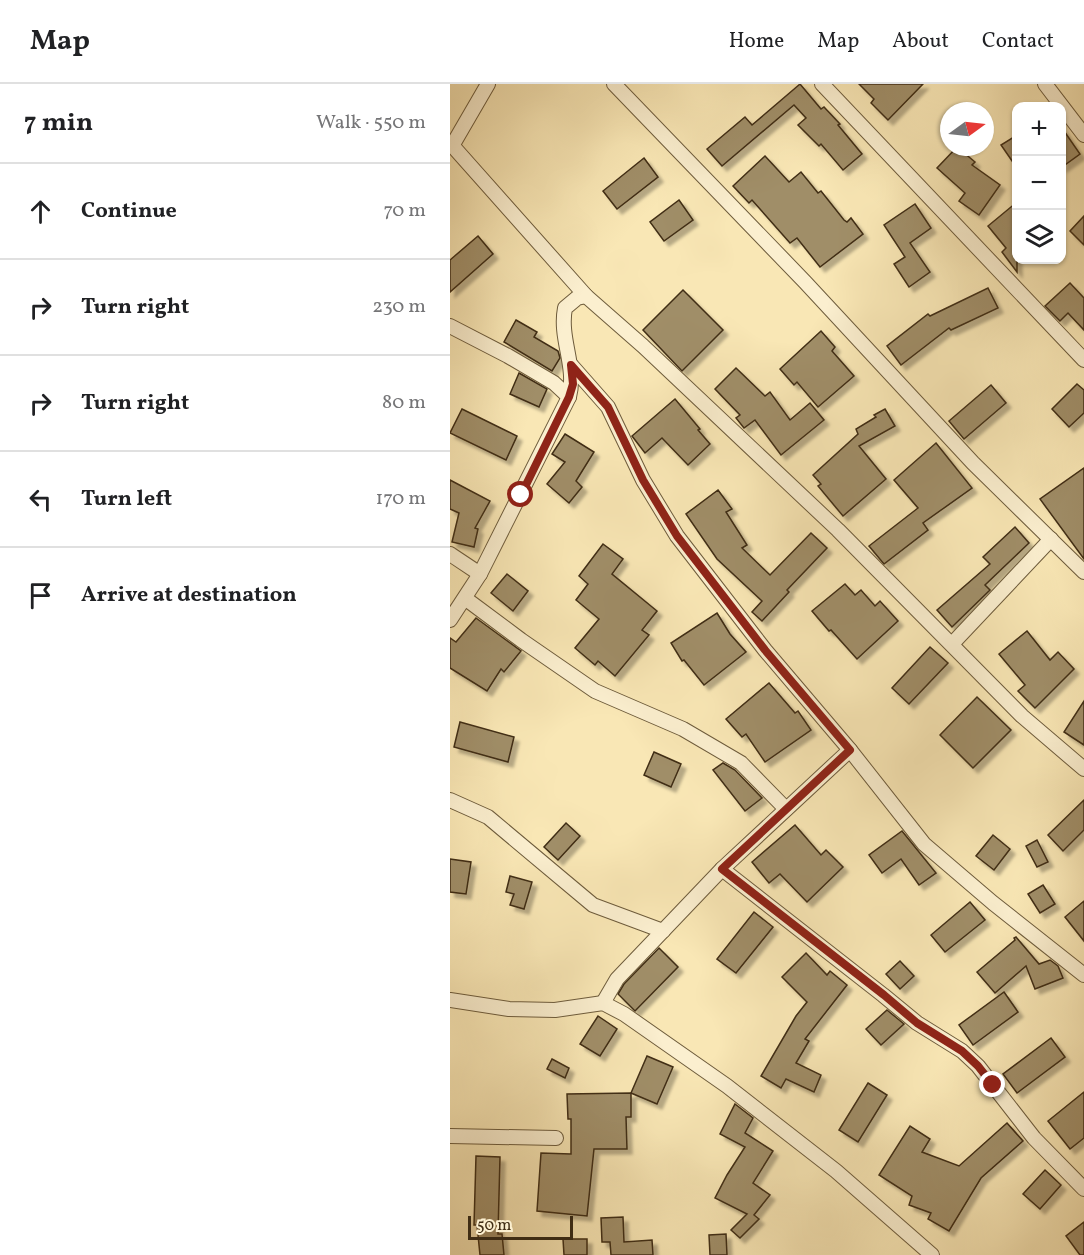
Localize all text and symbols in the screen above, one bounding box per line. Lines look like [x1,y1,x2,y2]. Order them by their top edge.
text: Map [30,22,90,61]
text: Home [729,27,784,56]
text: Map [817,27,859,56]
text: About [892,27,949,56]
text: Contact [982,27,1054,56]
north arrow [940,102,994,156]
map controls [1012,102,1066,264]
button: + [1012,102,1066,156]
text: 7 min [24,105,93,141]
text: Walk · 550 m [316,109,426,137]
button: − [1012,156,1066,210]
icon: ahead [24,195,57,228]
text: Continue [81,196,177,227]
text: 70 m [383,197,426,225]
button: layers [1012,210,1066,264]
icon: right [24,291,57,324]
text: Turn right [81,292,189,323]
text: 230 m [372,293,426,321]
icon: right [24,387,57,420]
text: Turn right [81,388,189,419]
text: 80 m [382,389,426,417]
route start [507,481,533,507]
icon: left [24,483,57,516]
text: Turn left [81,484,172,515]
text: 170 m [376,485,426,513]
icon: arrive [24,579,57,612]
text: Arrive at destination [81,580,297,611]
route end [979,1071,1005,1097]
scale bar [468,1213,573,1240]
text: 50 m [477,1215,511,1237]

